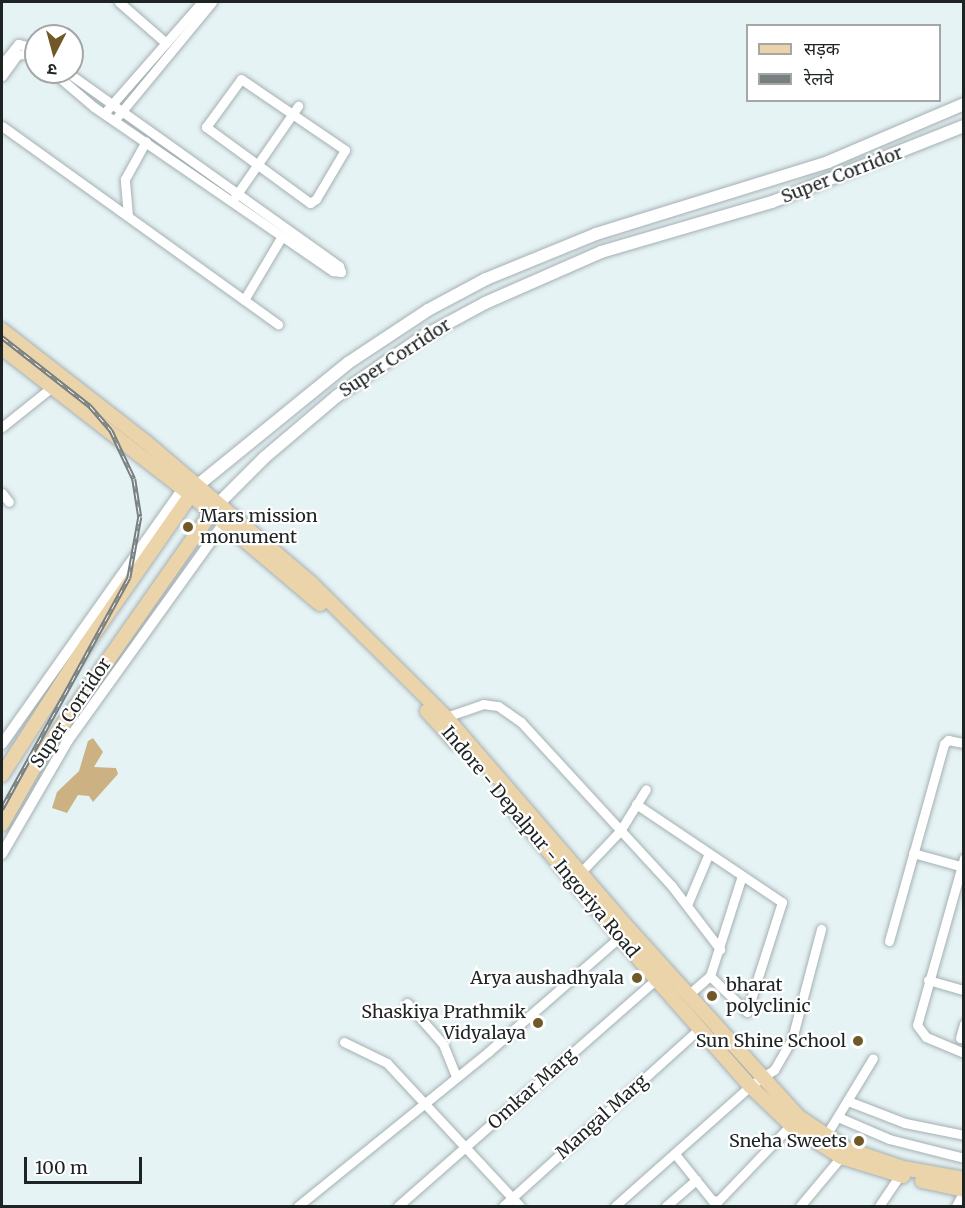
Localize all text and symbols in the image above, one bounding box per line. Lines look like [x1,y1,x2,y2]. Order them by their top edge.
north arrow [24,24,84,84]
legend [746,24,941,102]
text: सड़क [804,37,840,60]
text: उ [47,59,58,80]
text: रेलवे [804,67,834,90]
street label: Super Corridor [778,142,906,208]
street label: Super Corridor [335,314,455,402]
place label: Mars mission monument [200,506,318,548]
marker: Mars mission monument [181,520,195,534]
street label: Super Corridor [26,654,116,772]
street label: Indore - Depalpur - Ingoriya Road [437,722,643,962]
place label: Arya aushadhyala [470,967,624,989]
marker: Arya aushadhyala [628,969,646,987]
place label: bharat polyclinic [726,975,810,1018]
marker: bharat polyclinic [703,987,721,1005]
place label: Shaskiya Prathmik Vidyalaya [361,1002,526,1044]
marker: Shaskiya Prathmik Vidyalaya [531,1016,545,1030]
place label: Sun Shine School [696,1030,846,1052]
marker: Sun Shine School [851,1034,865,1048]
street label: Omkar Marg [484,1044,580,1134]
street label: Mangal Marg [552,1070,652,1164]
place label: Sneha Sweets [729,1130,847,1152]
marker: Sneha Sweets [852,1134,866,1148]
scale bar [27,1145,146,1183]
text: 100 m [35,1156,88,1179]

